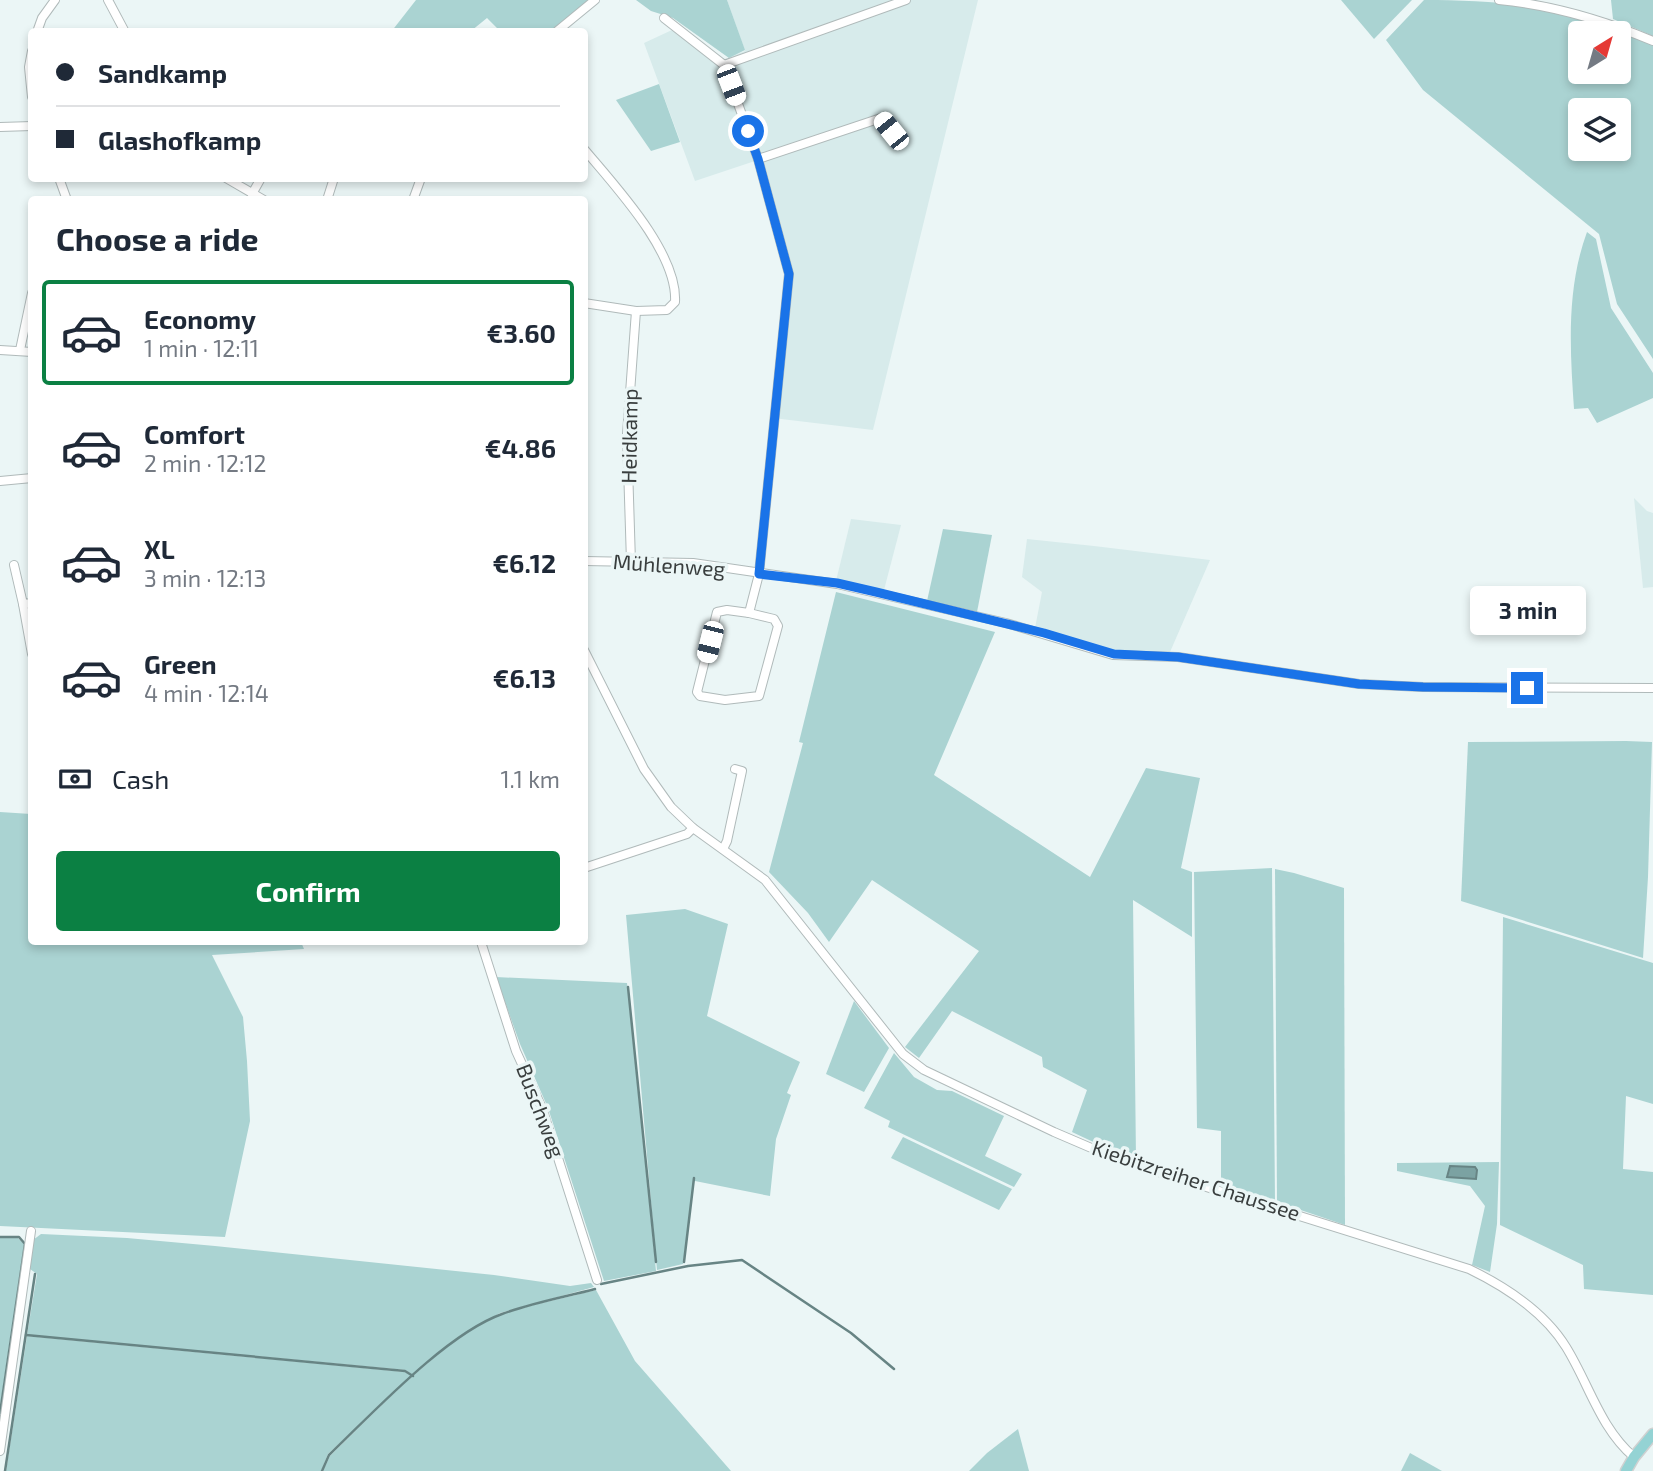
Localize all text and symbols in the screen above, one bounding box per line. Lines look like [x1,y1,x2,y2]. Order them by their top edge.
north arrow [1568,21,1631,84]
map controls [1568,21,1631,161]
text: Sandkamp [98,57,227,88]
car [714,62,749,108]
button: layers [1568,98,1631,161]
car [870,108,913,154]
route start [732,115,764,147]
text: Glashofkamp [98,124,261,155]
text: Choose a ride [56,219,259,257]
icon: car [60,301,123,364]
text: Economy [144,303,256,334]
text: €3.60 [486,317,556,348]
text: 1 min · 12:11 [144,334,259,362]
street label: Heidkamp [615,388,642,484]
icon: car [60,416,123,479]
text: Comfort [144,418,245,449]
text: €4.86 [485,432,556,463]
text: 2 min · 12:12 [144,449,267,477]
icon: car [60,531,123,594]
text: XL [144,533,175,564]
text: €6.12 [492,547,556,578]
street label: Mühlenweg [612,548,726,581]
text: 3 min · 12:13 [144,564,266,592]
callout: 3 min [1469,586,1585,636]
text: 3 min [1499,596,1557,624]
car [695,619,726,665]
icon: car [60,646,123,709]
text: Green [144,648,217,679]
text: €6.13 [493,662,556,693]
route end [1511,672,1543,704]
text: 4 min · 12:14 [144,679,269,707]
icon: cash [56,760,94,798]
text: Cash [112,763,169,794]
text: 1.1 km [500,765,560,793]
button: Confirm [56,851,560,931]
street label: Buschweg [512,1060,571,1161]
street label: Kiebitzreiher Chaussee [1089,1134,1304,1225]

